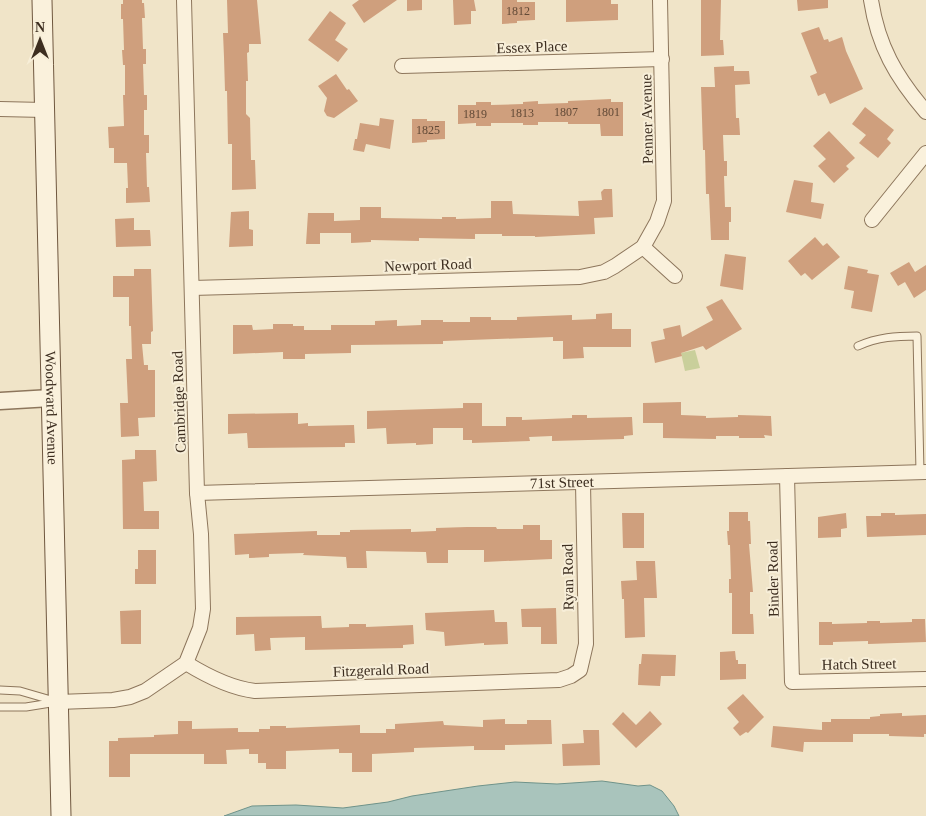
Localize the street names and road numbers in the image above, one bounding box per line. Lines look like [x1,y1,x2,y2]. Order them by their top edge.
street label: Essex Place [496,38,568,56]
street label: Penner Avenue [638,73,656,164]
street label: Newport Road [384,255,473,275]
street label: Cambridge Road [169,350,189,453]
street label: Woodward Avenue [42,351,61,465]
street label: 71st Street [530,474,595,491]
street label: Binder Road [764,540,782,617]
street label: Ryan Road [559,543,577,610]
street label: Hatch Street [822,655,897,673]
street label: Fitzgerald Road [333,660,430,680]

